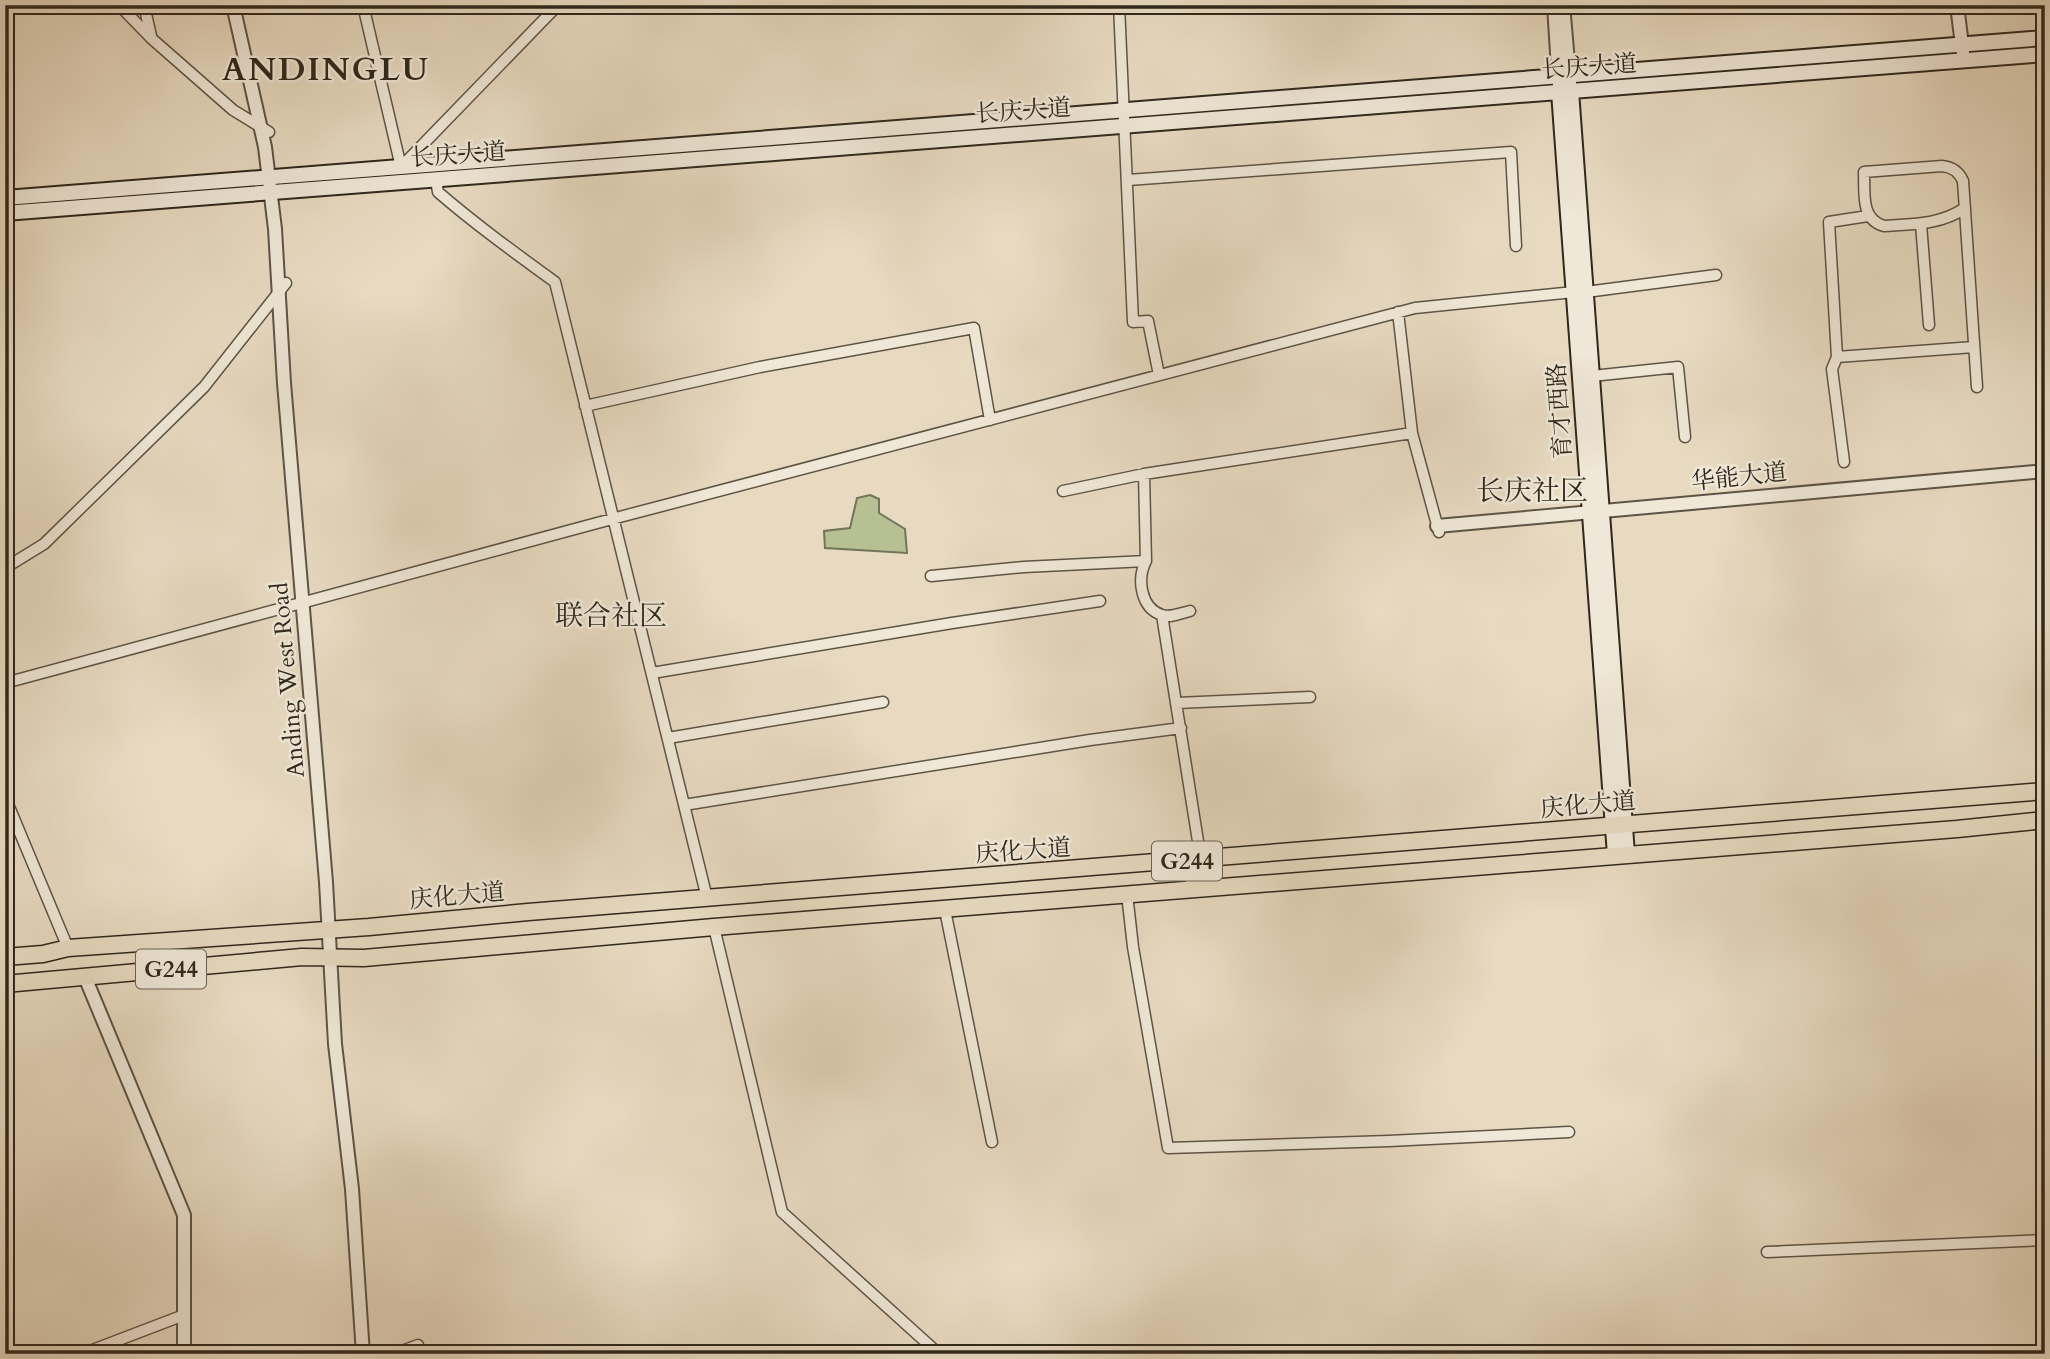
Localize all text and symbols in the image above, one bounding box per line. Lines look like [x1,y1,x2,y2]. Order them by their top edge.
street label: 长庆大道 [1540,47,1638,87]
district label: ANDINGLU [222,48,430,92]
street label: 长庆大道 [974,91,1072,131]
street label: 长庆大道 [409,135,507,175]
street label: 育才西路 [1540,362,1580,460]
street label: 华能大道 [1690,456,1788,498]
district label: 长庆社区 [1476,472,1588,510]
street label: Anding West Road [263,581,313,779]
district label: 联合社区 [555,597,667,635]
street label: 庆化大道 [1539,784,1637,826]
street label: 庆化大道 [974,831,1072,871]
road number: G244 [1152,842,1222,880]
street label: 庆化大道 [408,875,506,917]
road number: G244 [136,950,206,988]

